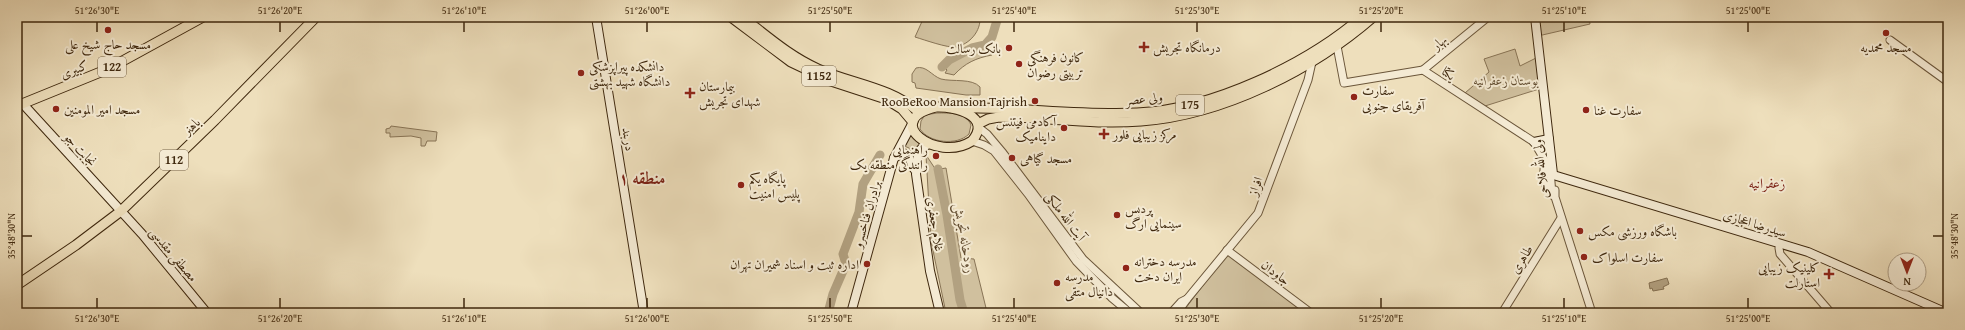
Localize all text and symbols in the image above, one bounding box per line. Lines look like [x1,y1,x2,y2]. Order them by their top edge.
text: 51°26'30"E [75,3,119,18]
text: 51°26'20"E [258,3,302,18]
text: 51°26'10"E [442,3,486,18]
text: 51°26'00"E [625,3,669,18]
text: 51°25'50"E [808,3,852,18]
text: 51°25'40"E [992,3,1036,18]
text: 51°25'30"E [1175,3,1219,18]
text: 51°25'20"E [1359,3,1403,18]
text: 51°25'10"E [1542,3,1586,18]
text: 51°25'00"E [1726,3,1770,18]
marker: مسجد حاج شیخ علی [103,25,113,35]
marker: مسجد محمدیه [1881,28,1891,38]
street label: بهار [1426,30,1451,56]
place label: مسجد حاج شیخ علی [65,35,151,56]
place label: درمانگاه تجریش [1153,38,1221,57]
place label: مسجد محمدیه [1860,38,1912,57]
place label: بانک رسالت [946,39,1001,58]
marker: درمانگاه تجریش [1138,41,1150,53]
marker: بانک رسالت [1004,43,1014,53]
place label: کانون فرهنگی تربیتی رضوان [1027,48,1084,82]
street label: کبیری [57,55,91,84]
road number: 122 [98,57,126,77]
place label: دانشکده پیراپزشکی دانشگاه شهید بهشتی [589,57,670,91]
marker: کانون فرهنگی تربیتی رضوان [1014,59,1024,69]
street label: یکتا [1438,62,1461,86]
road number: 1152 [802,66,836,86]
marker: دانشکده پیراپزشکی دانشگاه شهید بهشتی [576,68,586,78]
park label: بوستان زعفرانیه [1474,71,1539,90]
place label: بیمارستان شهدای تجریش [699,77,760,111]
place label: سفارت آفریقای جنوبی [1362,81,1426,115]
marker: بیمارستان شهدای تجریش [684,87,696,99]
street label: ولی عصر [1122,87,1164,110]
place label: RooBeRoo Mansion Tajrish [882,92,1028,111]
marker: سفارت آفریقای جنوبی [1349,92,1359,102]
road number: 175 [1176,95,1204,115]
marker: RooBeRoo Mansion Tajrish [1030,96,1040,106]
place label: مسجد امیر المومنین [64,100,140,119]
place label: سفارت غنا [1594,101,1642,120]
marker: مسجد امیر المومنین [51,104,61,114]
marker: سفارت غنا [1581,105,1591,115]
place label: آکادمی فیتنس داینامیک [996,112,1057,146]
street label: باهنر [177,113,205,141]
marker: آکادمی فیتنس داینامیک [1059,123,1069,133]
place label: مرکز زیبایی فلور [1111,125,1177,144]
street label: دربند [617,126,640,152]
street label: نجابت جو [59,127,101,171]
marker: مرکز زیبایی فلور [1098,128,1110,140]
street label: ولی‌ الله فلاحی [1526,138,1554,200]
place label: راهنمایی رانندگی منطقه یک [850,140,928,174]
place label: مسجد گیاهی [1020,149,1072,168]
road number: 112 [160,150,188,170]
marker: راهنمایی رانندگی منطقه یک [931,151,941,161]
marker: مسجد گیاهی [1007,153,1017,163]
district label: منطقه ۱ [619,165,665,190]
place label: پایگاه یکم پلیس امنیت [749,169,800,203]
district label: زعفرانیه [1749,173,1785,193]
street label: افراز [1243,174,1268,200]
street label: برادران فناخسرو [847,178,885,252]
marker: پایگاه یکم پلیس امنیت [736,180,746,190]
street label: آیت الله ملکی [1041,187,1092,246]
street label: غلام جعفری [920,195,949,253]
place label: پردیس سینمایی ارگ [1125,199,1182,233]
water label: رودخانه تجریش [949,201,981,275]
street label: سیدرضا اعجازی [1721,205,1789,242]
marker: پردیس سینمایی ارگ [1112,210,1122,220]
text: 35°48'30"N [4,213,19,259]
text: 35°48'30"N [1947,213,1962,259]
place label: باشگاه ورزشی مکس [1588,222,1677,241]
street label: مصطفی مقدسی [144,223,202,286]
marker: باشگاه ورزشی مکس [1575,226,1585,236]
street label: طاهری [1505,241,1538,277]
place label: سفارت اسلواک [1592,248,1663,267]
place label: مدرسه دخترانه ایران دخت [1134,252,1197,286]
marker: سفارت اسلواک [1579,252,1589,262]
north arrow [1887,252,1927,292]
place label: اداره ثبت و اسناد شمیران تهران [730,255,859,274]
street label: جاودان [1257,255,1294,290]
place label: کلینیک زیبایی استارلت [1758,258,1820,292]
marker: اداره ثبت و اسناد شمیران تهران [862,259,872,269]
marker: مدرسه دخترانه ایران دخت [1121,263,1131,273]
place label: مدرسه دانیال متقی [1065,267,1113,302]
marker: کلینیک زیبایی استارلت [1823,268,1835,280]
text: N [1903,274,1911,290]
marker: مدرسه دانیال متقی [1052,278,1062,288]
text: 51°26'30"E [75,311,119,326]
text: 51°26'20"E [258,311,302,326]
text: 51°26'10"E [442,311,486,326]
text: 51°26'00"E [625,311,669,326]
text: 51°25'50"E [808,311,852,326]
text: 51°25'40"E [992,311,1036,326]
text: 51°25'30"E [1175,311,1219,326]
text: 51°25'20"E [1359,311,1403,326]
text: 51°25'10"E [1542,311,1586,326]
text: 51°25'00"E [1726,311,1770,326]

